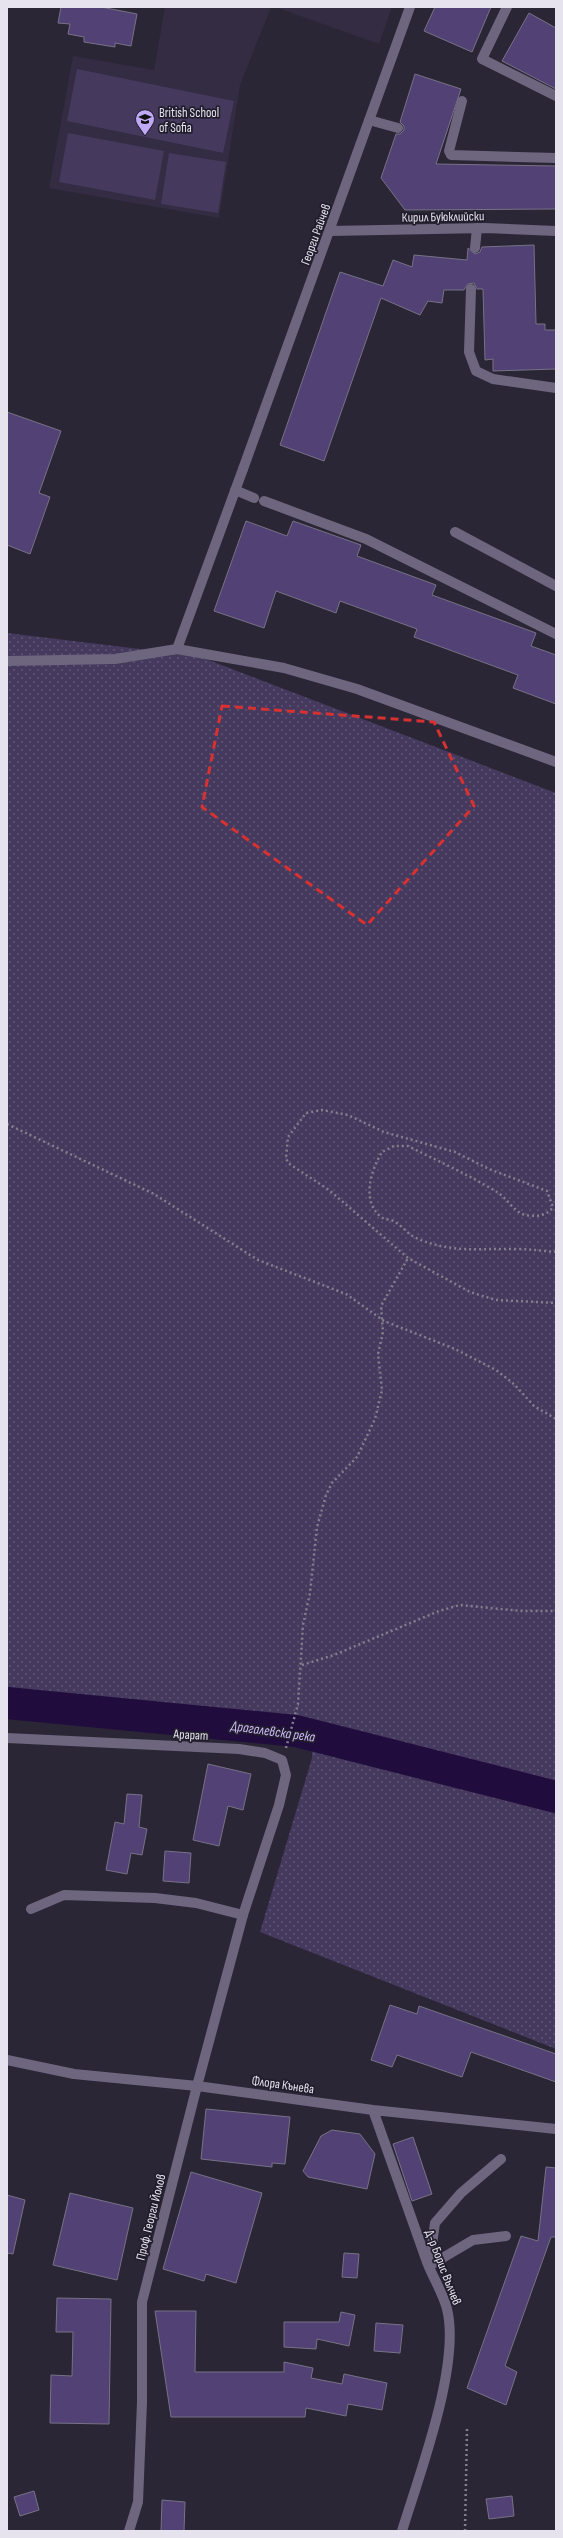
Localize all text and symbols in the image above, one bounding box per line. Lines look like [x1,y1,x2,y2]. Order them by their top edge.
place label: British School of Sofia [159,105,219,136]
school or university icon: British School of Sofia [134,108,156,136]
street label: Георги Райчев [298,202,334,267]
street label: Кирил Буюклийски [402,208,484,226]
water label: Драгалевска река [229,1717,316,1746]
street label: Арарат [172,1726,209,1744]
street label: Флора Кънева [251,2073,315,2097]
street label: Проф. Георги Йолов [133,2172,169,2262]
street label: Д-р Борис Вълчев [421,2227,465,2307]

